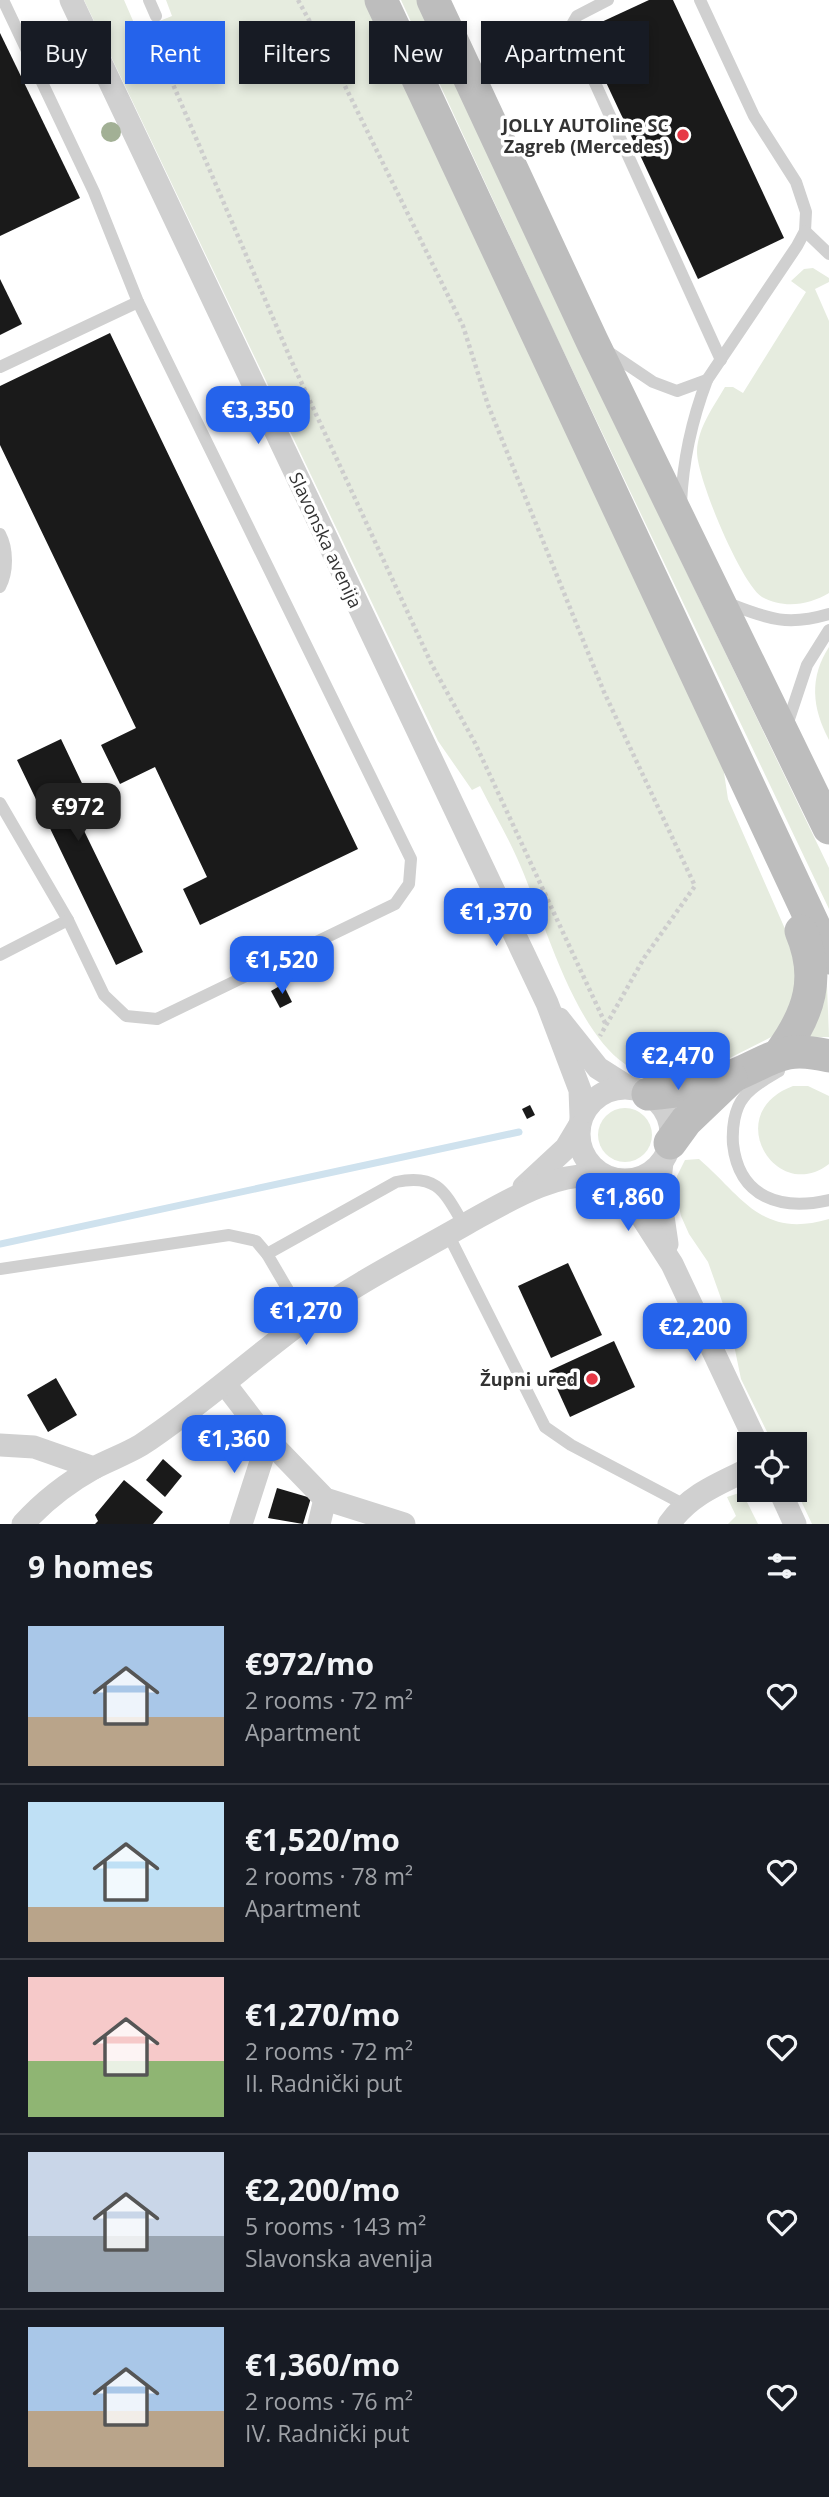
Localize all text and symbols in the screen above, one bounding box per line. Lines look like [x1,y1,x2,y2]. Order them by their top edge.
chip: Buy [21,21,111,84]
chip: Rent [125,21,225,84]
chip: Filters [239,21,355,84]
chip: New [369,21,467,84]
chip: Apartment [481,21,649,84]
place label: JOLLY AUTOline SC Zagreb (Mercedes) [500,113,669,158]
marker: JOLLY AUTOline SC Zagreb (Mercedes) [675,127,691,143]
pin: €3,350 [201,386,315,446]
text: €3,350 [222,393,294,425]
street label: Slavonska avenija [284,468,368,612]
pin: €972 [37,784,119,843]
text: €972 [52,790,104,822]
pin: €1,370 [439,888,553,948]
text: €1,370 [460,895,532,927]
pin: €1,520 [225,936,339,996]
text: €1,520 [246,943,318,975]
pin: €2,470 [621,1032,735,1092]
text: €2,470 [642,1039,714,1071]
pin: €1,860 [571,1174,685,1233]
text: €1,860 [592,1180,664,1212]
pin: €1,270 [249,1288,363,1347]
text: €1,270 [270,1294,342,1326]
pin: €2,200 [638,1304,752,1363]
text: €2,200 [659,1310,731,1342]
place label: Župni ured [480,1367,578,1391]
marker: Župni ured [584,1371,600,1387]
pin: €1,360 [177,1416,291,1475]
text: €1,360 [198,1422,270,1454]
map controls [737,1432,807,1502]
button: locate [737,1432,807,1502]
text: 9 homes [28,1546,153,1587]
icon: filters [763,1547,801,1585]
text: €972/mo [245,1643,374,1684]
icon: home [84,1654,168,1738]
icon: heart [763,1677,801,1715]
text: 2 rooms · 72 m² [245,1684,413,1716]
text: Apartment [245,1716,361,1748]
text: €1,520/mo [245,1819,400,1860]
icon: home [84,1830,168,1914]
icon: heart [763,1853,801,1891]
text: 2 rooms · 78 m² [245,1860,413,1892]
text: Apartment [245,1892,361,1924]
text: €1,270/mo [245,1994,400,2035]
icon: home [84,2005,168,2089]
icon: heart [763,2028,801,2066]
text: 2 rooms · 72 m² [245,2035,413,2067]
text: II. Radnički put [245,2067,402,2099]
text: €2,200/mo [245,2169,400,2210]
icon: home [84,2180,168,2264]
icon: heart [763,2203,801,2241]
text: 5 rooms · 143 m² [245,2210,426,2242]
text: Slavonska avenija [245,2242,433,2274]
text: €1,360/mo [245,2344,400,2385]
icon: home [84,2355,168,2439]
icon: heart [763,2378,801,2416]
text: 2 rooms · 76 m² [245,2385,413,2417]
text: IV. Radnički put [245,2417,409,2449]

